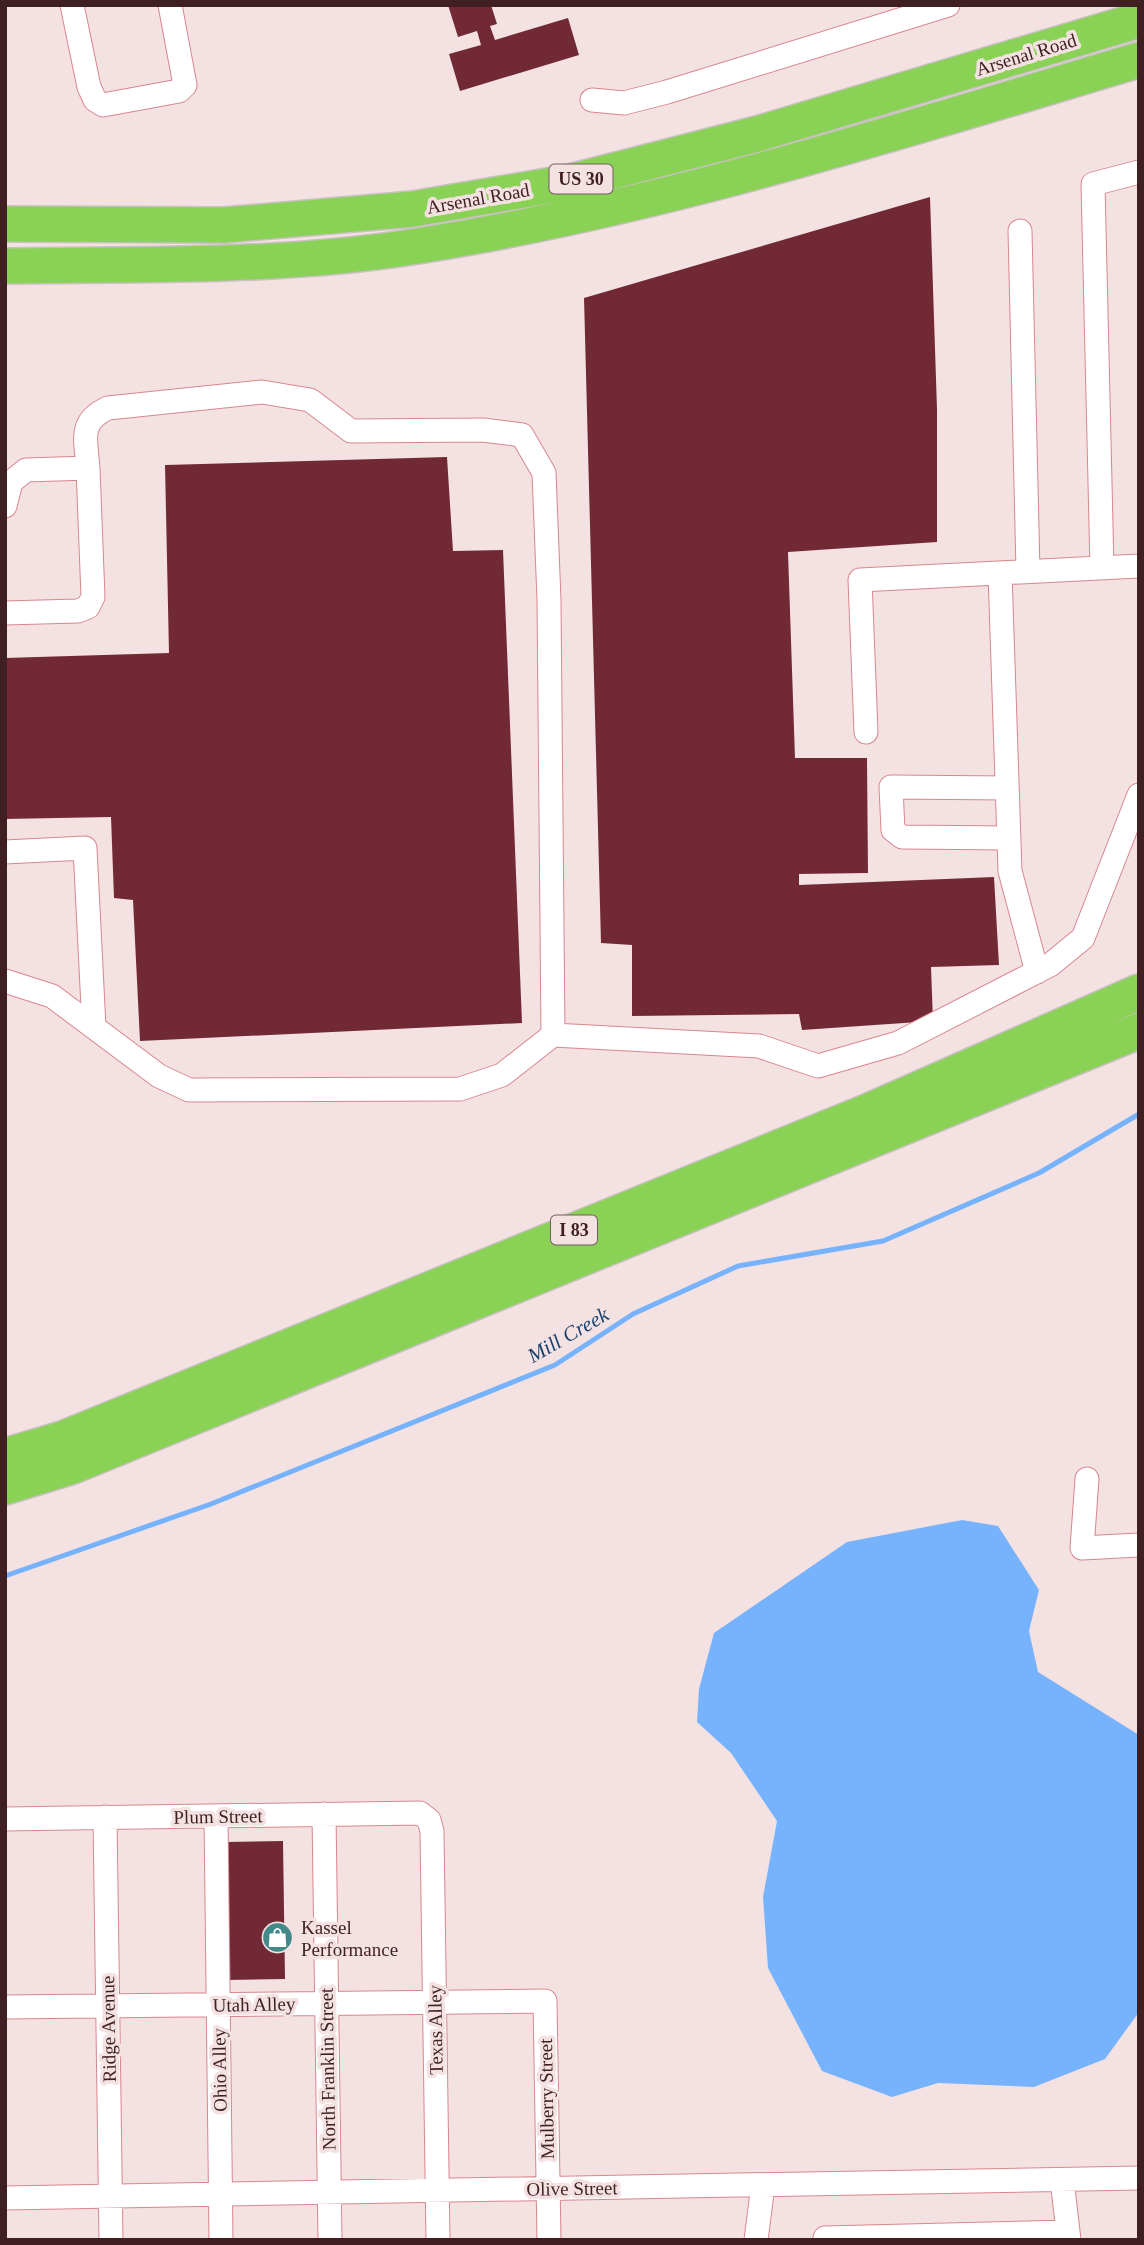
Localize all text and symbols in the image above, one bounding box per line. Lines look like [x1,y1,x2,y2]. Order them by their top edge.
street label: Arsenal Road [973,29,1079,80]
road number: US 30 [550,164,612,194]
street label: Arsenal Road [425,179,532,218]
road number: I 83 [551,1216,597,1245]
water label: Mill Creek [522,1302,613,1368]
street label: Plum Street [173,1805,263,1828]
place label: Kassel Performance [301,1917,398,1960]
shop icon: Kassel Performance [261,1921,295,1955]
street label: Ridge Avenue [97,1975,120,2083]
street label: Texas Alley [424,1984,447,2075]
street label: North Franklin Street [316,1987,339,2150]
street label: Utah Alley [212,1993,296,2016]
street label: Ohio Alley [208,2027,231,2112]
street label: Mulberry Street [535,2038,558,2160]
street label: Olive Street [526,2177,619,2200]

